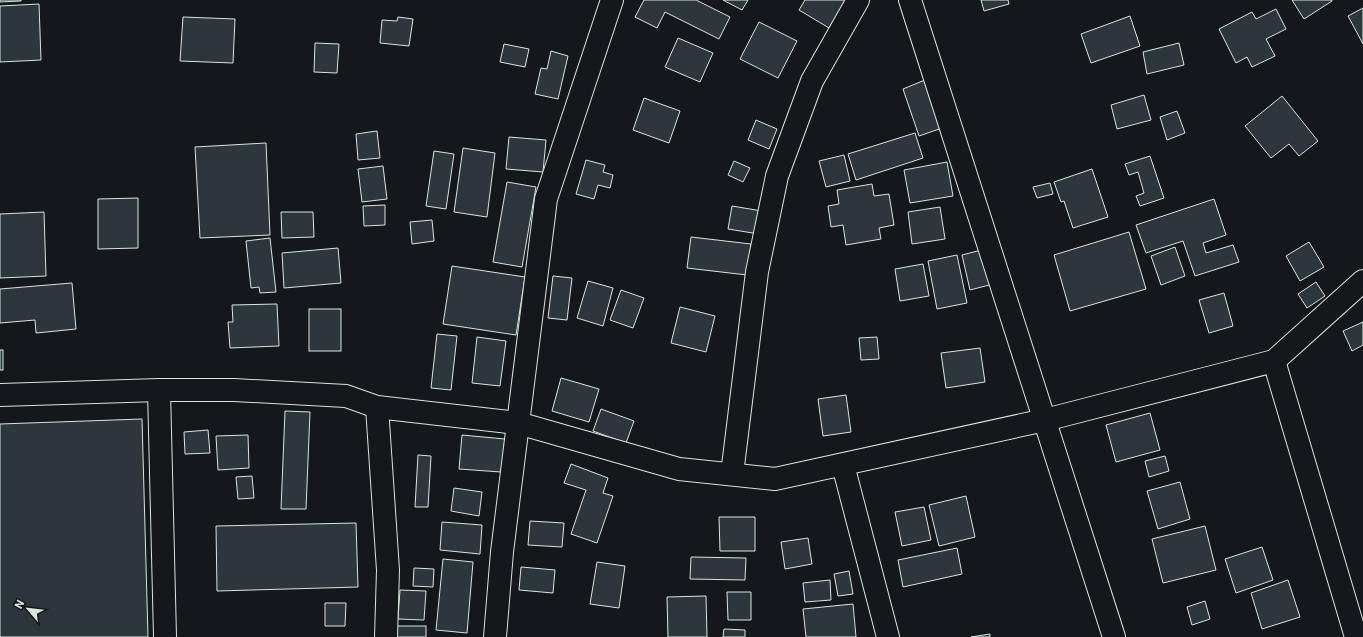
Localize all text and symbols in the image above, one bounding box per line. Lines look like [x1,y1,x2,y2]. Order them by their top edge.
north arrow [8,589,48,629]
text: N [12,598,27,611]

